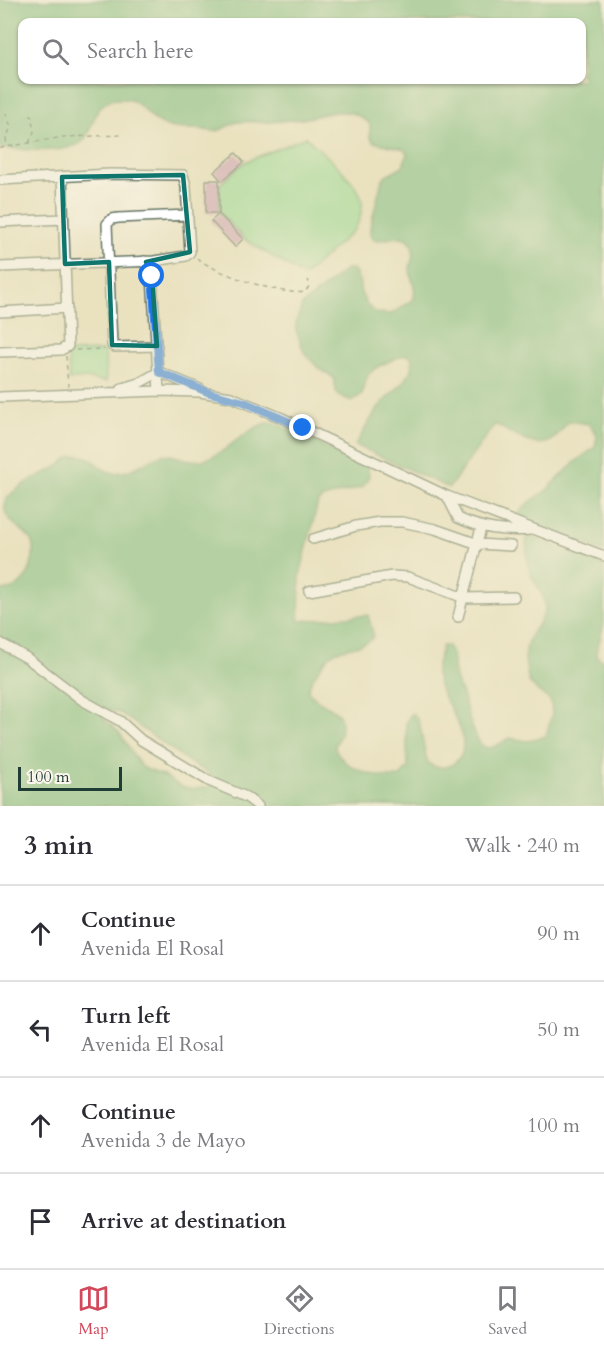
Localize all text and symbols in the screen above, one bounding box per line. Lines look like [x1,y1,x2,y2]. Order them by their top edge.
search box [18,18,586,84]
icon: search [39,35,72,68]
text: Search here [87,36,194,66]
route start [138,262,164,288]
route end [289,414,315,440]
scale bar [18,764,122,792]
text: 100 m [27,766,69,788]
text: 3 min [24,828,93,863]
text: Walk · 240 m [465,832,580,859]
text: Continue [81,905,176,935]
icon: ahead [24,917,57,950]
text: 90 m [537,920,580,947]
text: Avenida El Rosal [81,935,224,962]
text: Turn left [81,1001,170,1031]
icon: left [24,1013,57,1046]
text: 50 m [537,1016,580,1043]
text: Avenida El Rosal [81,1031,224,1058]
text: Continue [81,1097,176,1127]
icon: ahead [24,1109,57,1142]
text: 100 m [527,1112,580,1139]
text: Avenida 3 de Mayo [81,1127,246,1154]
icon: arrive [24,1205,57,1238]
text: Arrive at destination [81,1206,286,1236]
tab: Map [77,1282,110,1340]
tab: Directions [264,1282,334,1340]
tab: Saved [488,1282,527,1340]

